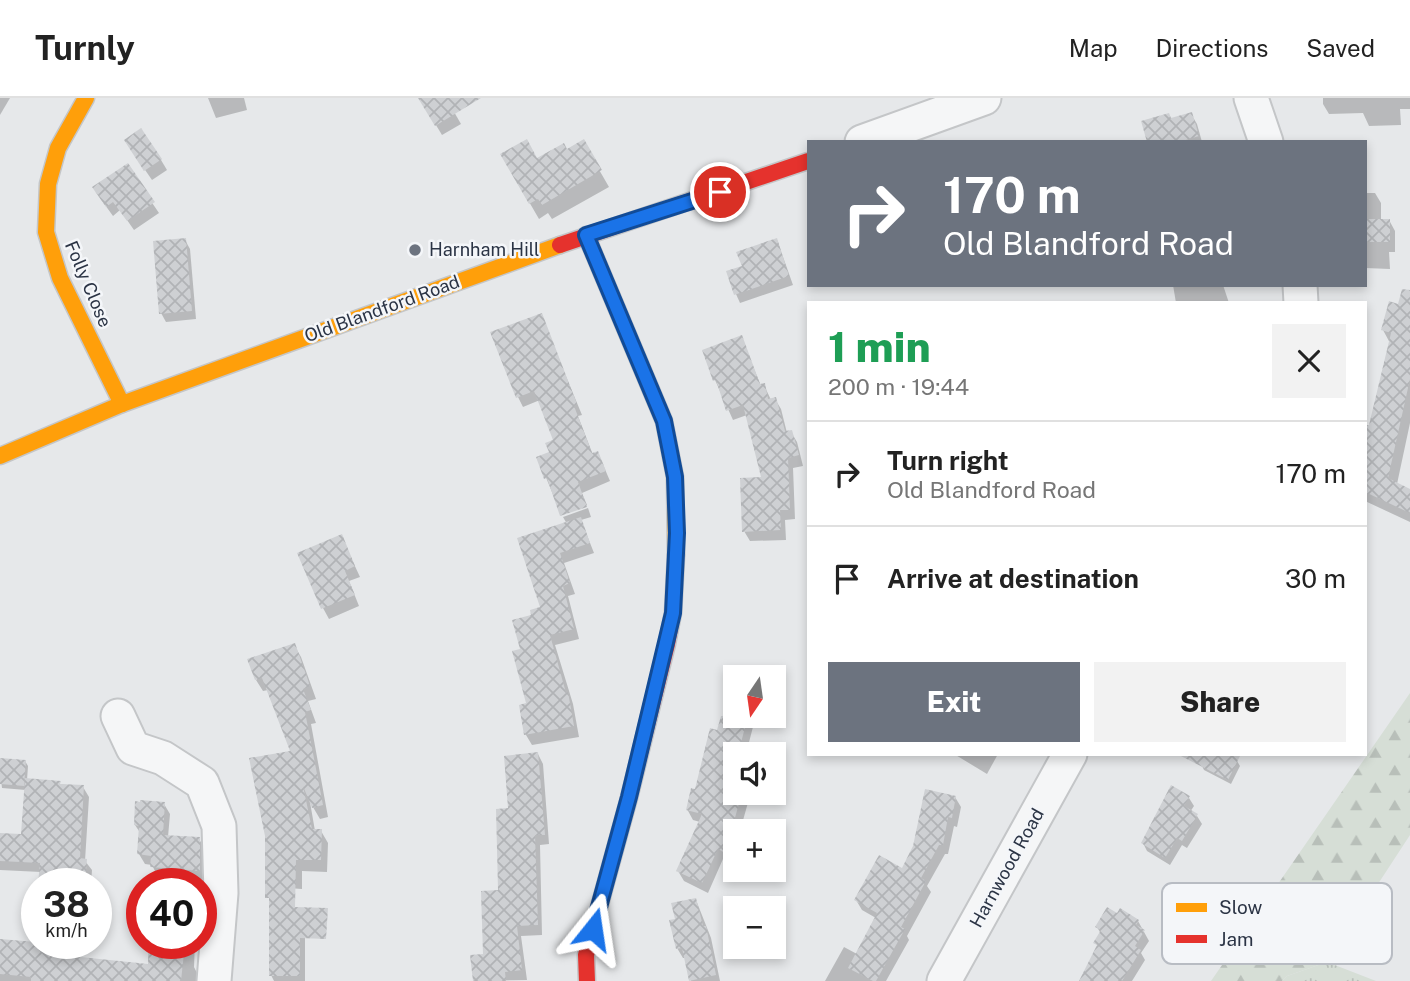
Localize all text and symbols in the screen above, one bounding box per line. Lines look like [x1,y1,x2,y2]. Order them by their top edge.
text: Turnly [35,29,135,67]
text: Map [1069,34,1118,62]
text: Directions [1156,34,1268,62]
text: Saved [1306,34,1375,62]
pin [690,162,750,222]
text: 170 m [943,166,1081,224]
icon: right [828,168,919,259]
icon: arrive [701,173,739,211]
text: Old Blandford Road [943,225,1234,262]
street label: Folly Close [61,238,116,330]
place label: Harnham Hill [429,239,539,260]
marker: Harnham Hill [407,242,423,258]
street label: Old Blandford Road [301,271,462,346]
text: 1 min [828,322,931,371]
button: close [1272,324,1346,398]
text: 200 m · 19:44 [828,373,969,400]
text: Turn right [887,445,1009,476]
icon: right [828,455,866,493]
text: 170 m [1276,458,1346,489]
text: Old Blandford Road [887,476,1096,503]
icon: arrive [828,560,866,598]
text: Arrive at destination [887,563,1139,594]
text: 30 m [1285,563,1346,594]
button: Exit [828,662,1080,742]
button: Share [1094,662,1346,742]
north arrow [723,665,786,728]
map controls [723,665,786,959]
button: sound [723,742,786,805]
street label: Harnwood Road [965,805,1048,931]
button: + [723,819,786,882]
speed limit sign: 40 [126,868,217,959]
legend [1162,883,1392,964]
text: 38 [43,884,90,925]
position arrow [556,892,630,966]
button: − [723,896,786,959]
text: Slow [1219,896,1263,918]
text: km/h [45,920,88,941]
text: Jam [1219,928,1253,950]

